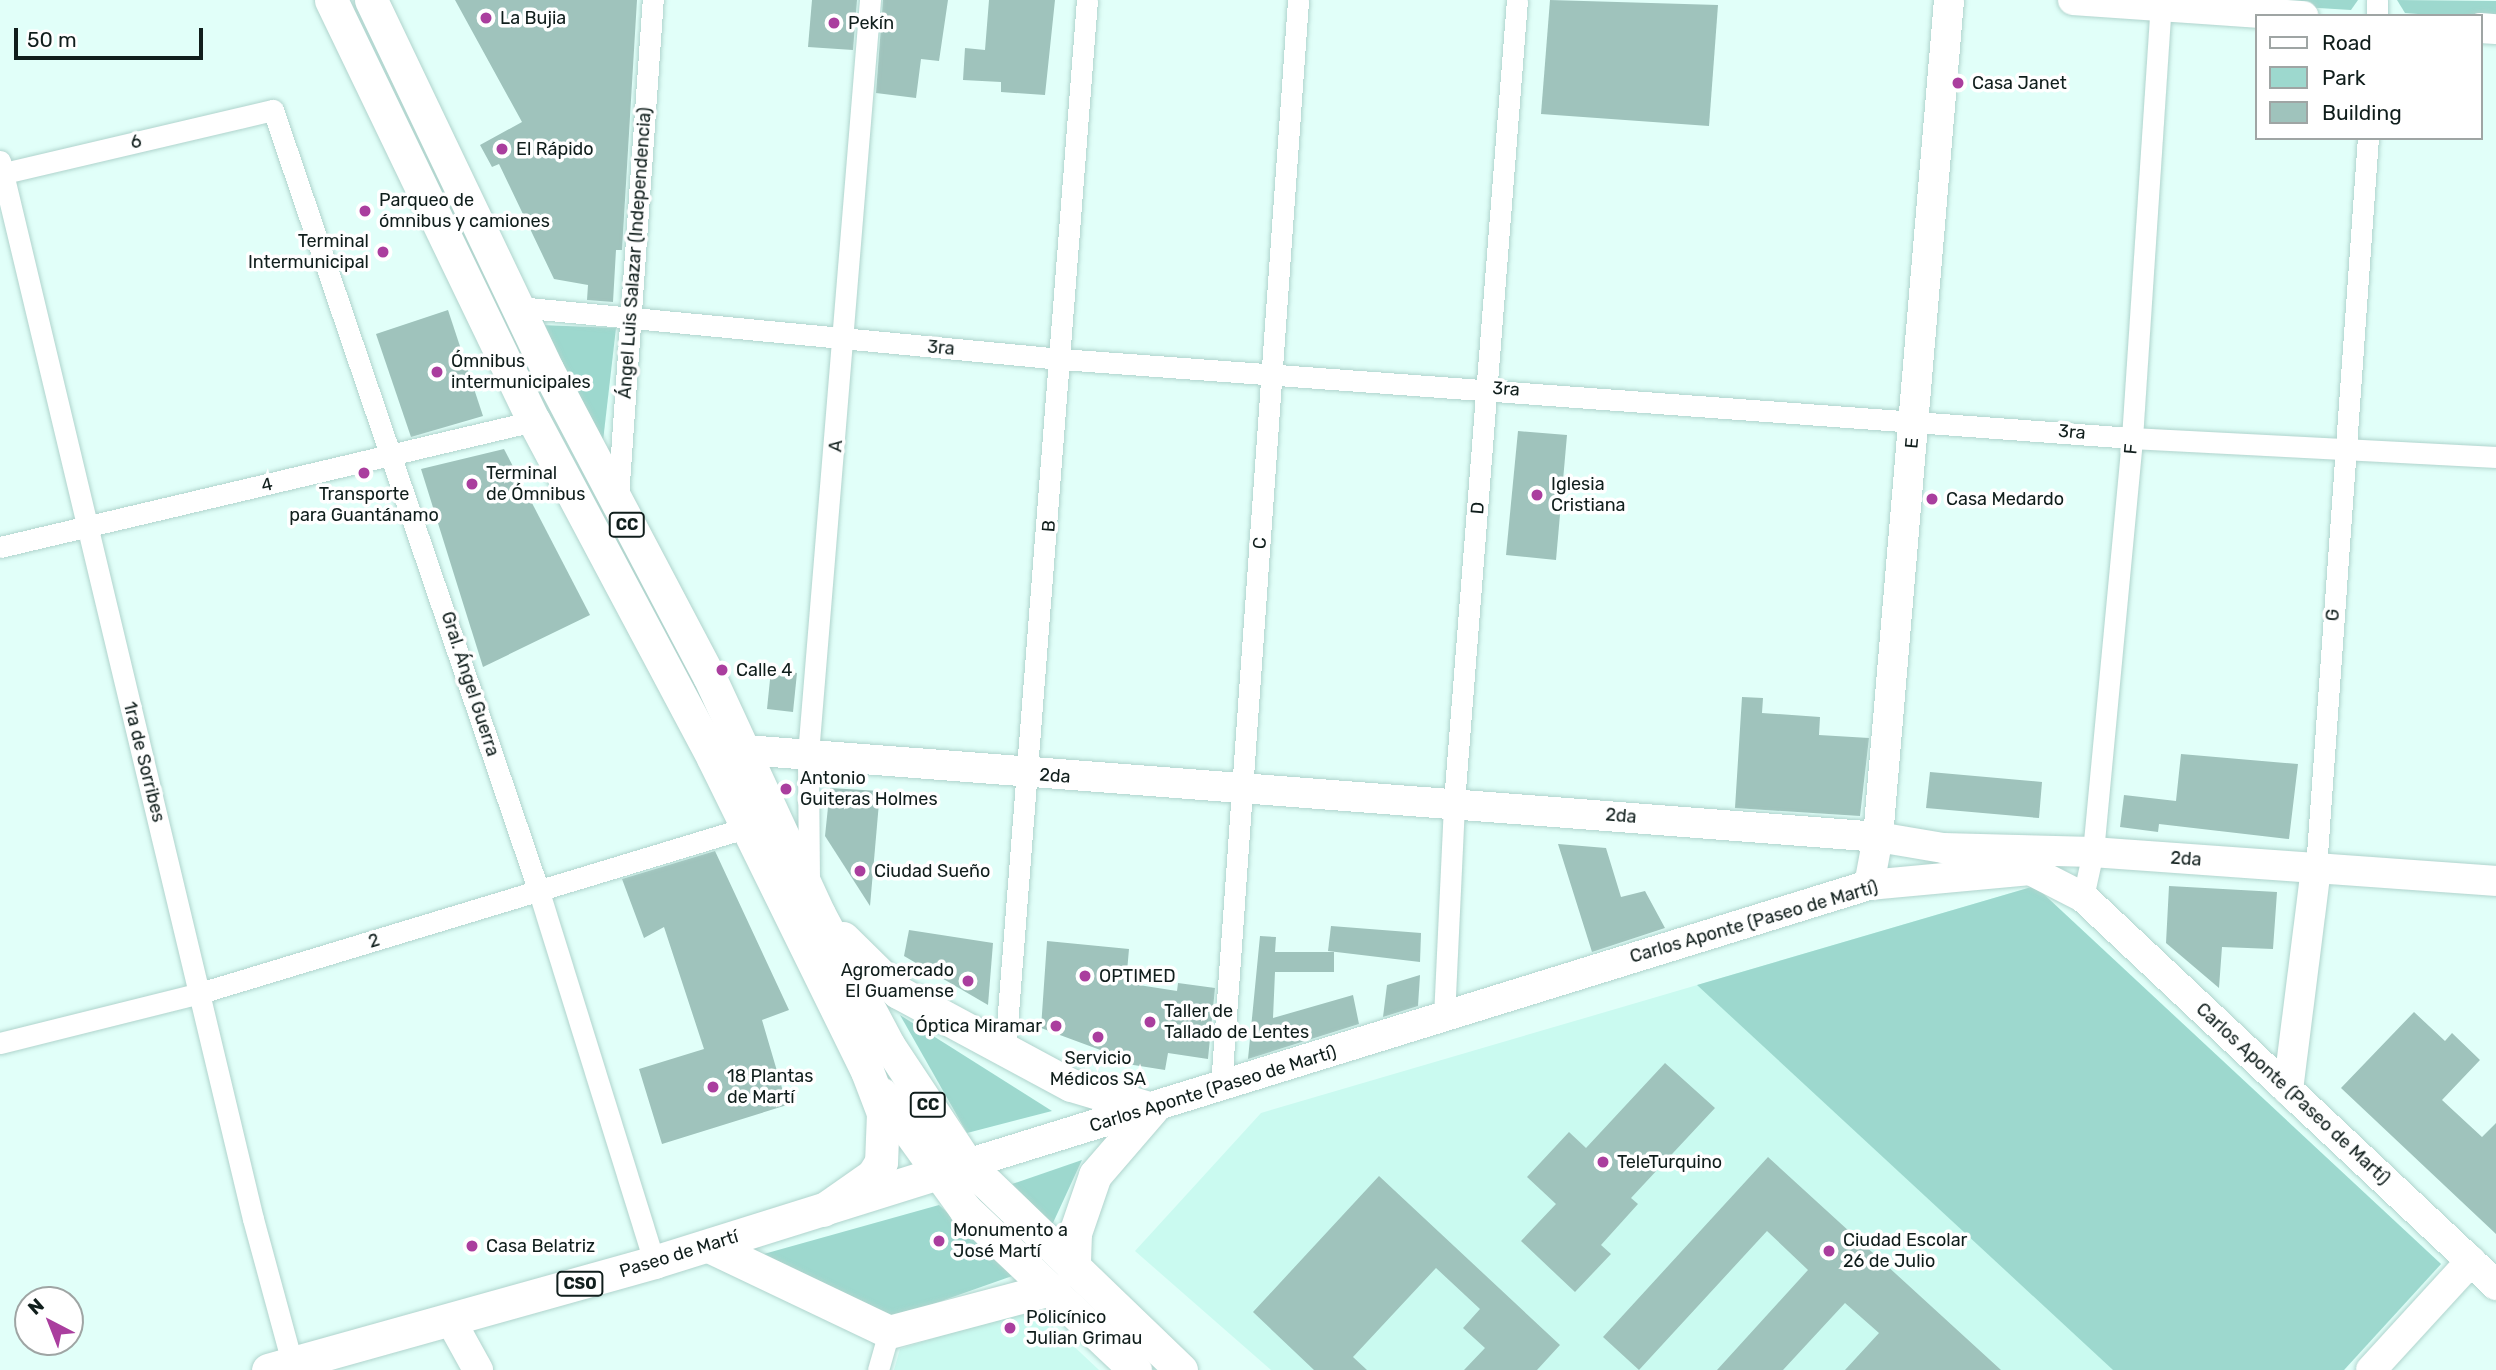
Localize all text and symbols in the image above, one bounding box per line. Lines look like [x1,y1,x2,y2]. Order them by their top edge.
place label: La Bujia [500,7,566,29]
marker: La Bujia [478,10,494,26]
place label: Pekín [848,12,894,34]
scale bar [18,14,206,58]
legend [2254,14,2482,140]
marker: Pekín [826,15,842,31]
text: 50 m [27,27,77,52]
text: Road [2322,30,2372,55]
text: Park [2322,65,2366,90]
place label: Casa Janet [1972,72,2067,94]
marker: Casa Janet [1950,75,1966,91]
text: Building [2322,100,2402,125]
street label: Ángel Luis Salazar (Independencia) [614,106,656,400]
street label: 6 [128,130,144,154]
place label: El Rápido [516,138,594,160]
marker: El Rápido [494,141,510,157]
place label: Parqueo de ómnibus y camiones [379,190,551,232]
marker: Parqueo de ómnibus y camiones [357,203,373,219]
place label: Terminal Intermunicipal [248,231,369,274]
marker: Terminal Intermunicipal [375,244,391,260]
street label: 3ra [926,336,956,360]
place label: Ómnibus intermunicipales [451,351,591,394]
marker: Ómnibus intermunicipales [429,364,445,380]
street label: 3ra [1492,377,1520,401]
street label: 3ra [2057,420,2087,444]
street label: E [1901,437,1923,449]
street label: A [825,439,847,453]
street label: F [2120,443,2142,455]
place label: Terminal de Ómnibus [486,463,585,505]
marker: Transporte para Guantánamo [356,465,372,481]
street label: 4 [259,473,275,497]
place label: Iglesia Cristiana [1551,474,1626,516]
marker: Terminal de Ómnibus [464,476,480,492]
place label: Transporte para Guantánamo [289,484,439,526]
marker: Iglesia Cristiana [1529,487,1545,503]
place label: Casa Medardo [1946,488,2064,510]
marker: Casa Medardo [1924,491,1940,507]
street label: D [1467,501,1489,515]
road number: CC [608,512,646,538]
street label: B [1038,519,1060,533]
street label: C [1249,536,1271,550]
street label: G [2322,608,2344,622]
street label: Gral. Ángel Guerra [436,609,504,759]
place label: Calle 4 [736,659,792,681]
marker: Calle 4 [714,662,730,678]
street label: 1ra de Sorribes [119,699,169,825]
street label: 2da [1039,764,1071,788]
place label: Antonio Guiteras Holmes [800,768,938,810]
marker: Antonio Guiteras Holmes [778,781,794,797]
street label: 2da [1605,804,1637,828]
street label: 2da [2170,847,2202,871]
place label: Ciudad Sueño [874,860,990,882]
marker: Ciudad Sueño [852,863,868,879]
street label: Carlos Aponte (Paseo de Martí) [1627,876,1881,968]
street label: 2 [366,929,382,953]
place label: Agromercado El Guamense [841,960,954,1002]
place label: OPTIMED [1099,965,1176,987]
marker: OPTIMED [1077,968,1093,984]
marker: Agromercado El Guamense [960,973,976,989]
street label: Carlos Aponte (Paseo de Martí) [2191,998,2395,1190]
place label: Taller de Tallado de Lentes [1164,1001,1309,1044]
marker: Taller de Tallado de Lentes [1142,1014,1158,1030]
place label: Óptica Miramar [915,1015,1042,1037]
marker: Óptica Miramar [1048,1018,1064,1034]
marker: Servicio Médicos SA [1090,1029,1106,1045]
street label: Carlos Aponte (Paseo de Martí) [1087,1041,1339,1137]
place label: Servicio Médicos SA [1050,1048,1146,1090]
place label: 18 Plantas de Martí [727,1066,813,1108]
marker: 18 Plantas de Martí [705,1079,721,1095]
road number: CC [909,1092,947,1118]
place label: TeleTurquino [1617,1151,1722,1173]
marker: TeleTurquino [1595,1154,1611,1170]
place label: Monumento a José Martí [953,1220,1068,1262]
street label: Paseo de Martí [617,1226,741,1282]
place label: Ciudad Escolar 26 de Julio [1843,1230,1967,1272]
marker: Monumento a José Martí [931,1233,947,1249]
place label: Casa Belatriz [486,1235,595,1257]
marker: Casa Belatriz [464,1238,480,1254]
marker: Ciudad Escolar 26 de Julio [1821,1243,1837,1259]
road number: CSO [556,1272,604,1296]
north arrow [14,1286,84,1356]
text: N [23,1293,49,1320]
place label: Policínico Julian Grimau [1026,1307,1142,1350]
marker: Policínico Julian Grimau [1000,1318,1020,1338]

